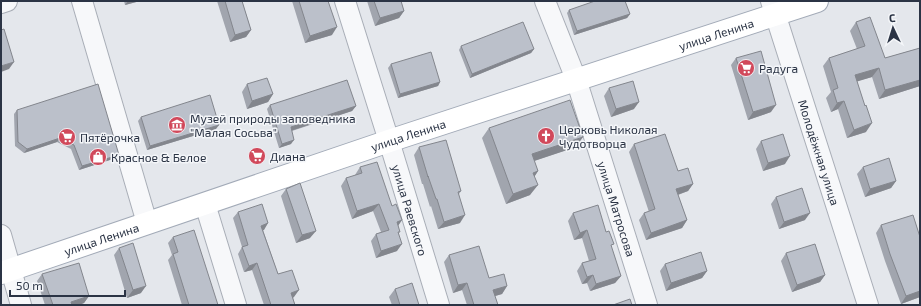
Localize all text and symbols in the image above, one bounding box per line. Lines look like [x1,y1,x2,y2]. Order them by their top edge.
north arrow [873,8,913,48]
text: С [889,11,896,24]
street label: улица Ленина [677,15,755,54]
supermarket icon: Радуга [736,58,756,78]
place label: Радуга [759,61,798,76]
street label: Молодёжная улица [796,98,843,207]
place label: Музей природы заповедника "Малая Сосьва" [190,111,356,139]
museum icon: Музей природы заповедника "Малая Сосьва" [167,115,187,135]
street label: улица Ленина [369,116,447,155]
place label: Церковь Николая Чудотворца [559,122,658,151]
church icon: Церковь Николая Чудотворца [536,126,556,146]
supermarket icon: Пятёрочка [57,127,77,147]
place label: Пятёрочка [80,130,140,144]
supermarket icon: Диана [247,146,267,166]
shop icon: Красное & Белое [88,147,108,167]
place label: Диана [270,149,306,163]
place label: Красное & Белое [111,150,206,164]
street label: улица Матросова [594,159,638,258]
street label: улица Раевского [389,163,431,257]
street label: улица Ленина [62,220,141,259]
scale bar [10,272,125,298]
text: 50 m [16,278,43,292]

